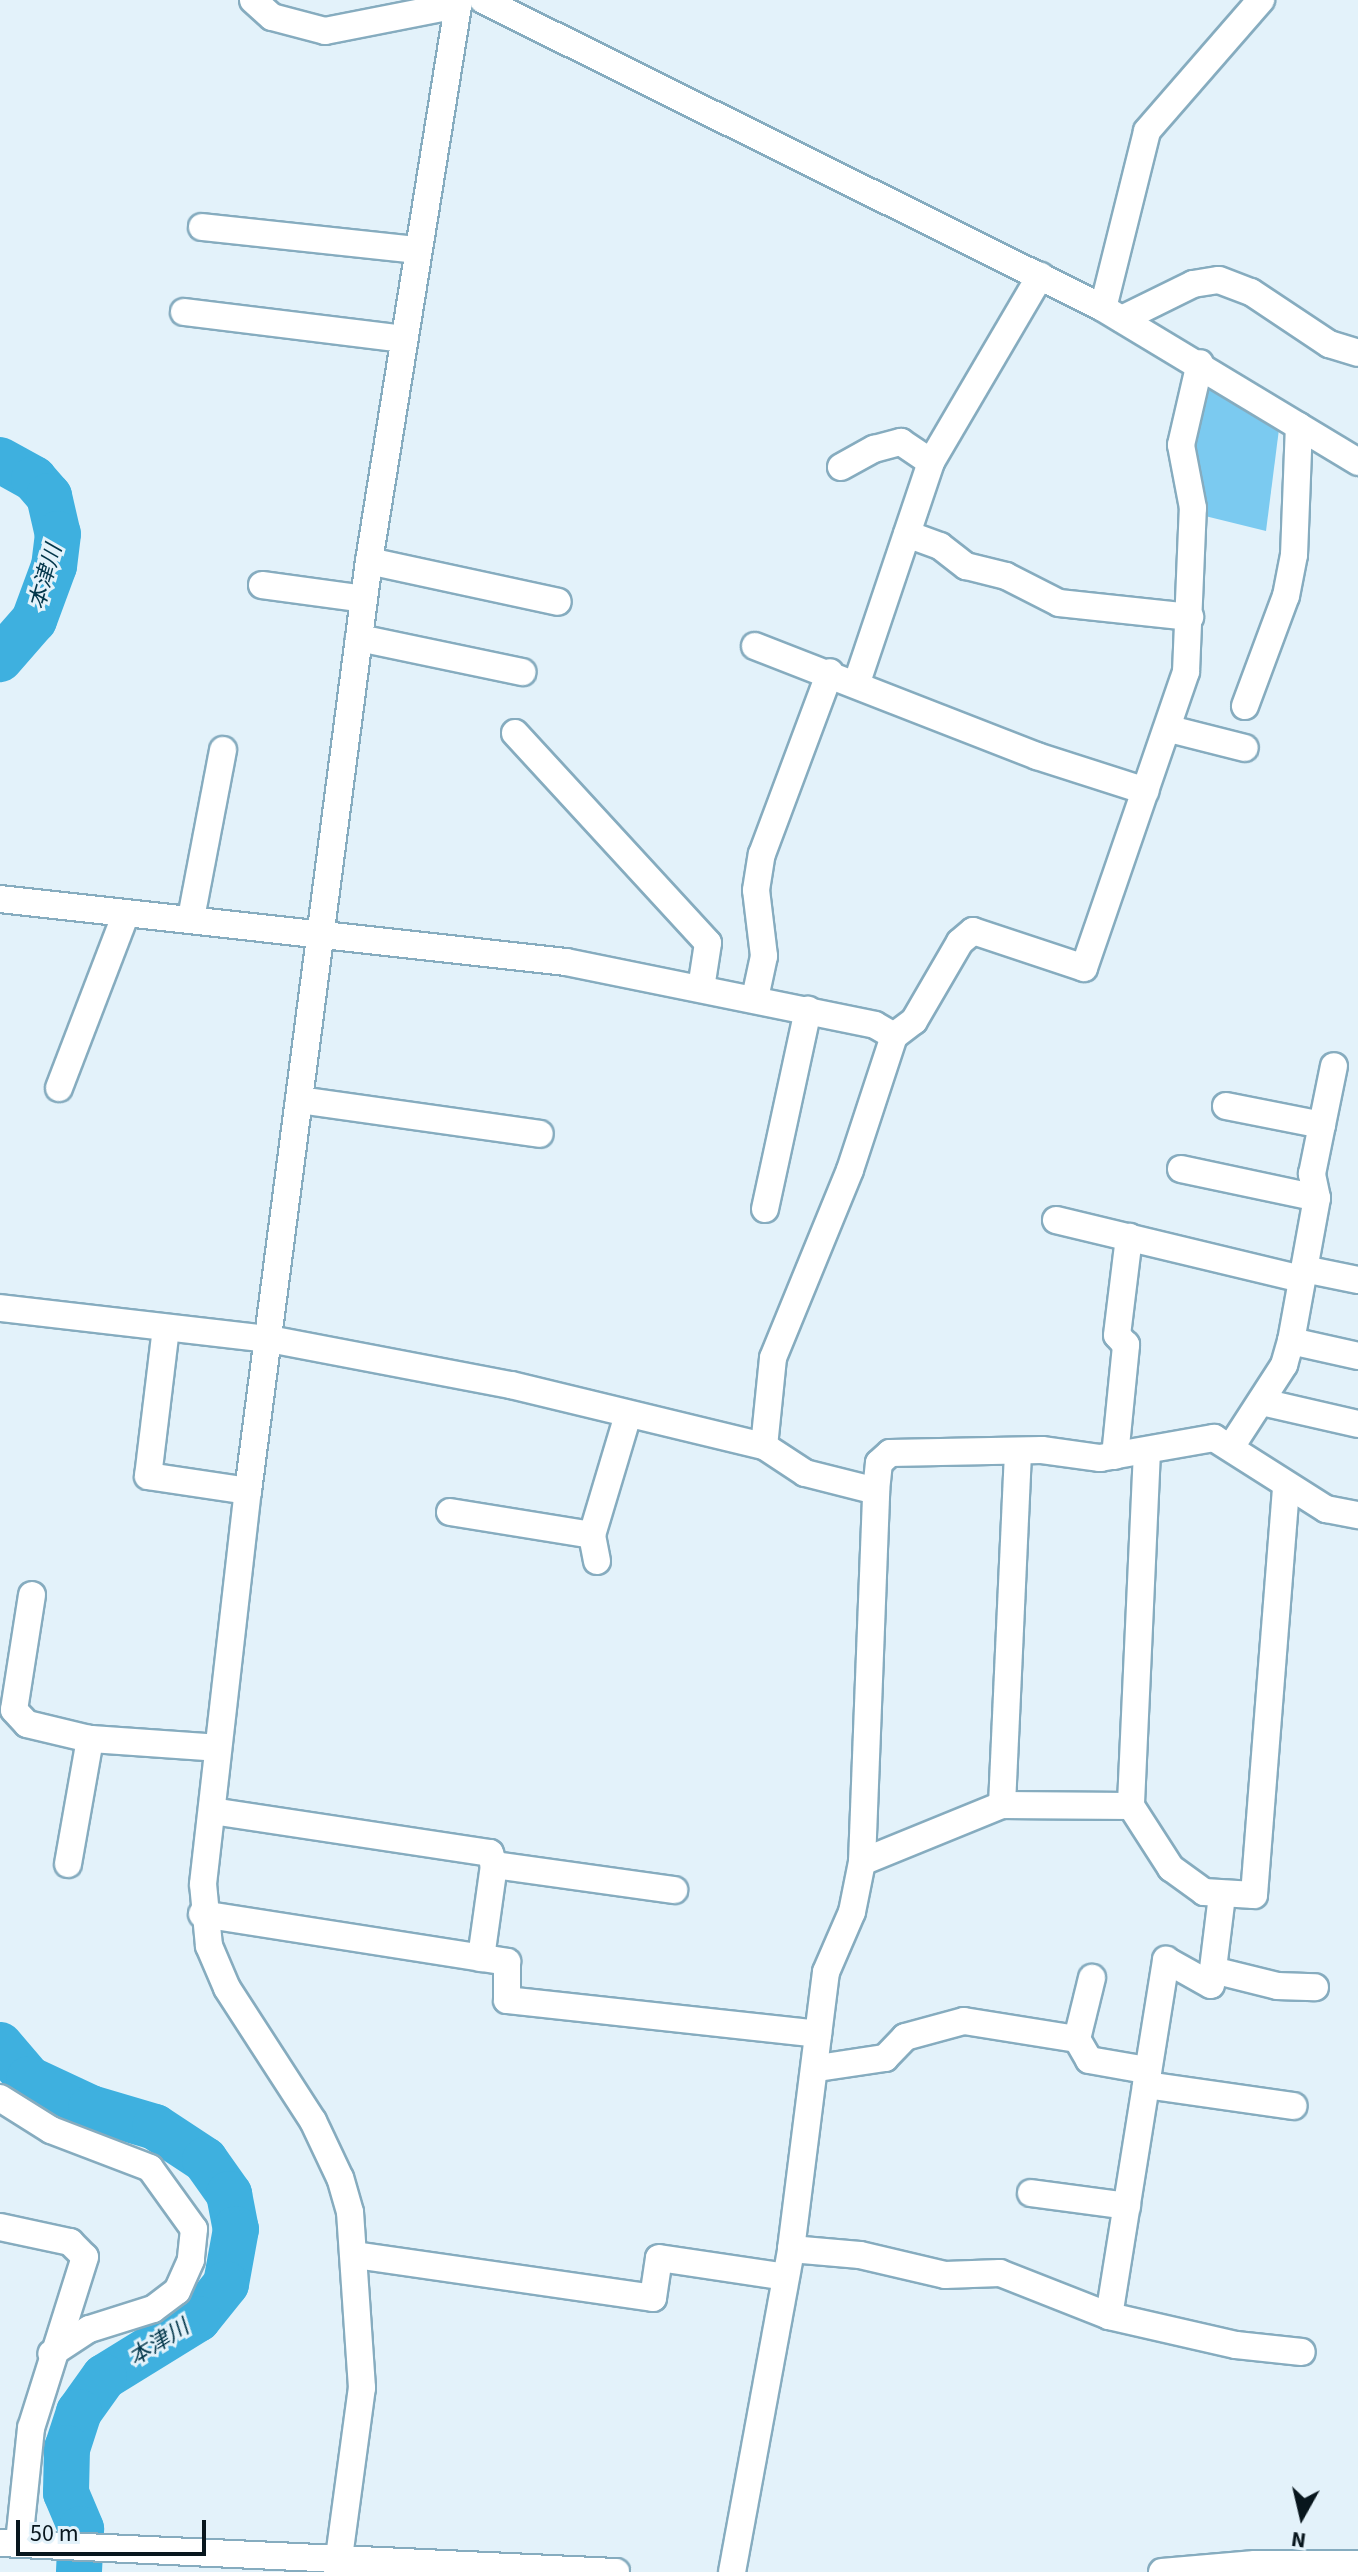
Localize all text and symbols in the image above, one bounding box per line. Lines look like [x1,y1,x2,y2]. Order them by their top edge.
water label: 本津川 [24,542,68,612]
water label: 本津川 [124,2314,194,2372]
north arrow [1262,2476,1342,2556]
scale bar [20,2504,210,2554]
text: 50 m [30,2516,79,2551]
text: N [1289,2523,1308,2557]

